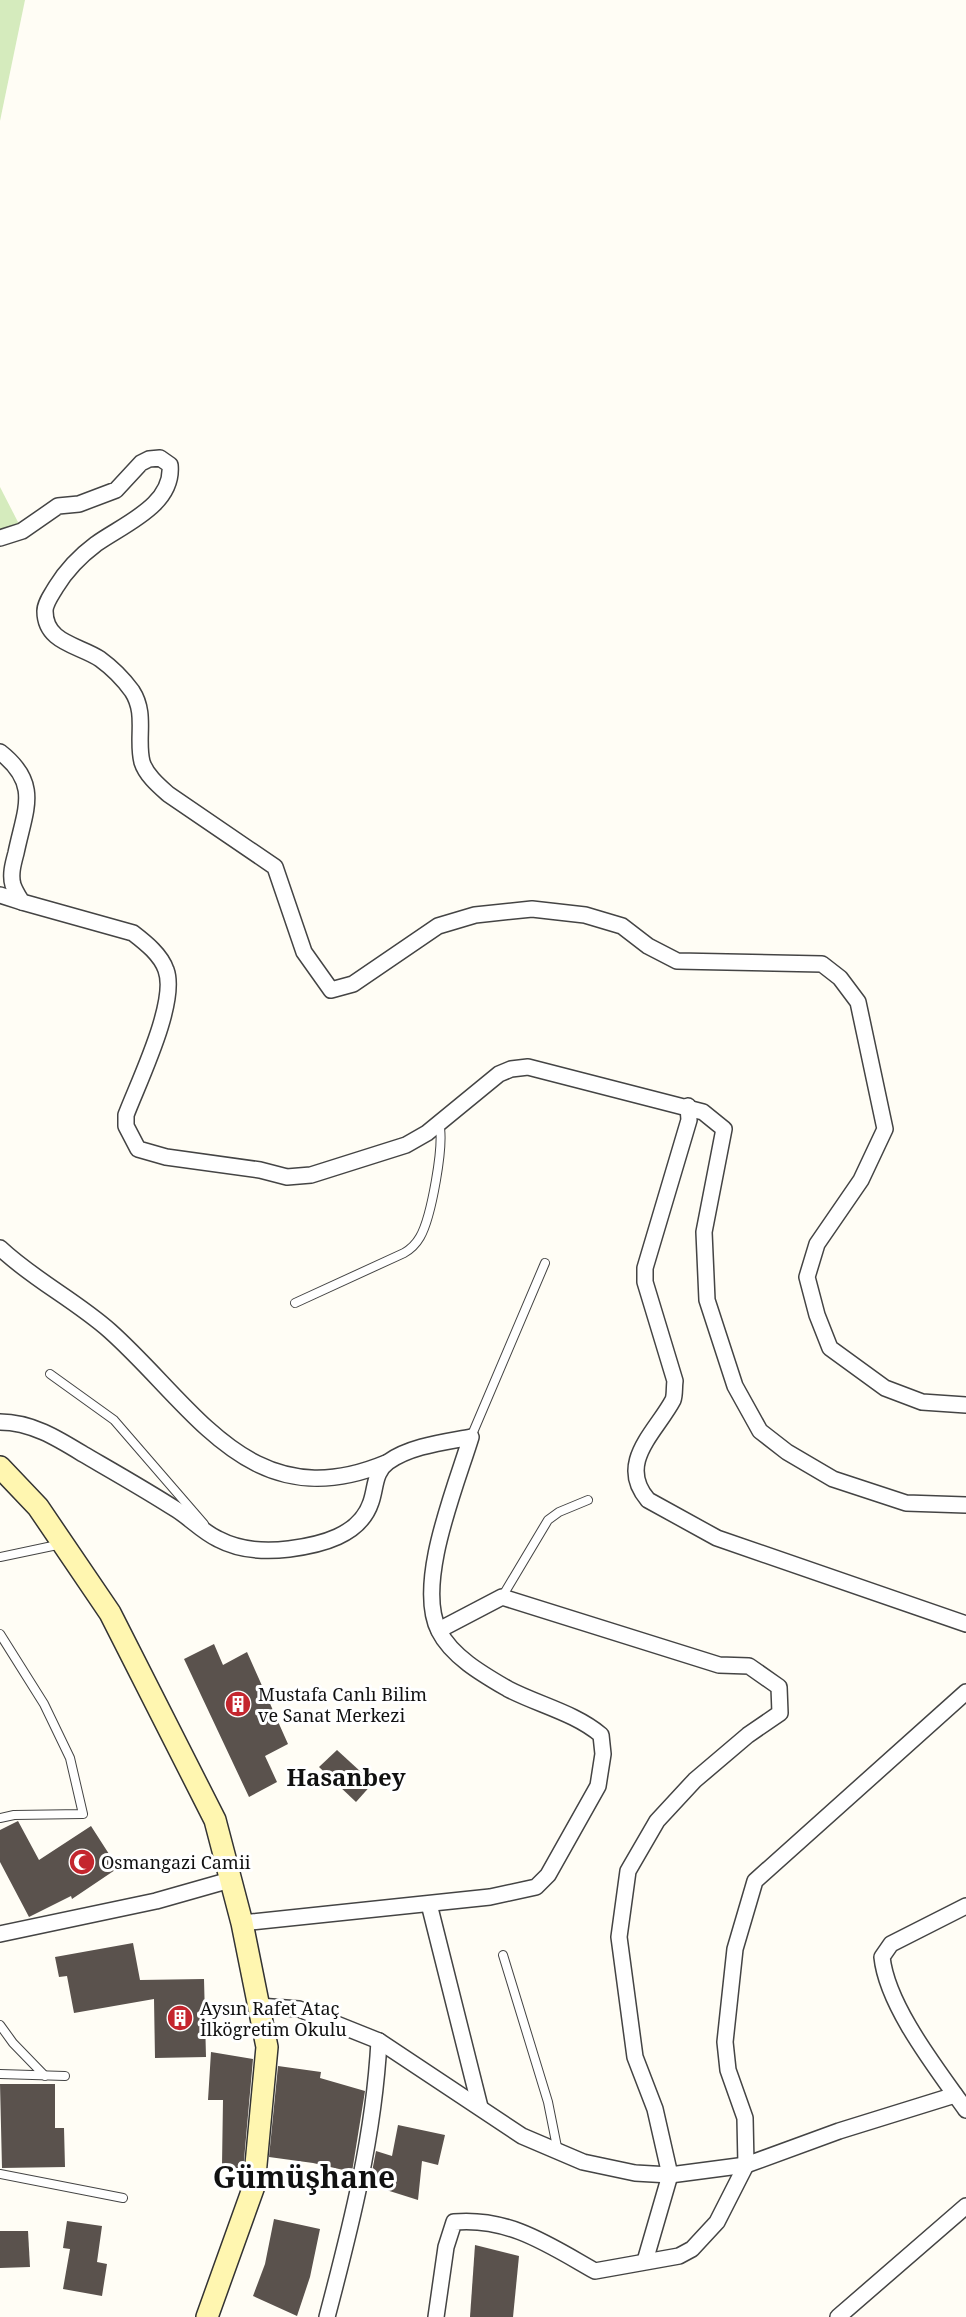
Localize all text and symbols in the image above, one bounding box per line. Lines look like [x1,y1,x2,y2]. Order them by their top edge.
place label: Mustafa Canlı Bilim ve Sanat Merkezi [258,1682,427,1727]
building icon: Mustafa Canlı Bilim ve Sanat Merkezi [223,1689,253,1719]
district label: Hasanbey [286,1760,406,1793]
mosque icon: Osmangazi Camii [67,1847,97,1877]
place label: Osmangazi Camii [101,1850,251,1874]
place label: Aysın Rafet Ataç İlkögretim Okulu [200,1996,347,2041]
building icon: Aysın Rafet Ataç İlkögretim Okulu [165,2003,195,2033]
district label: Gümüşhane [213,2156,395,2197]

